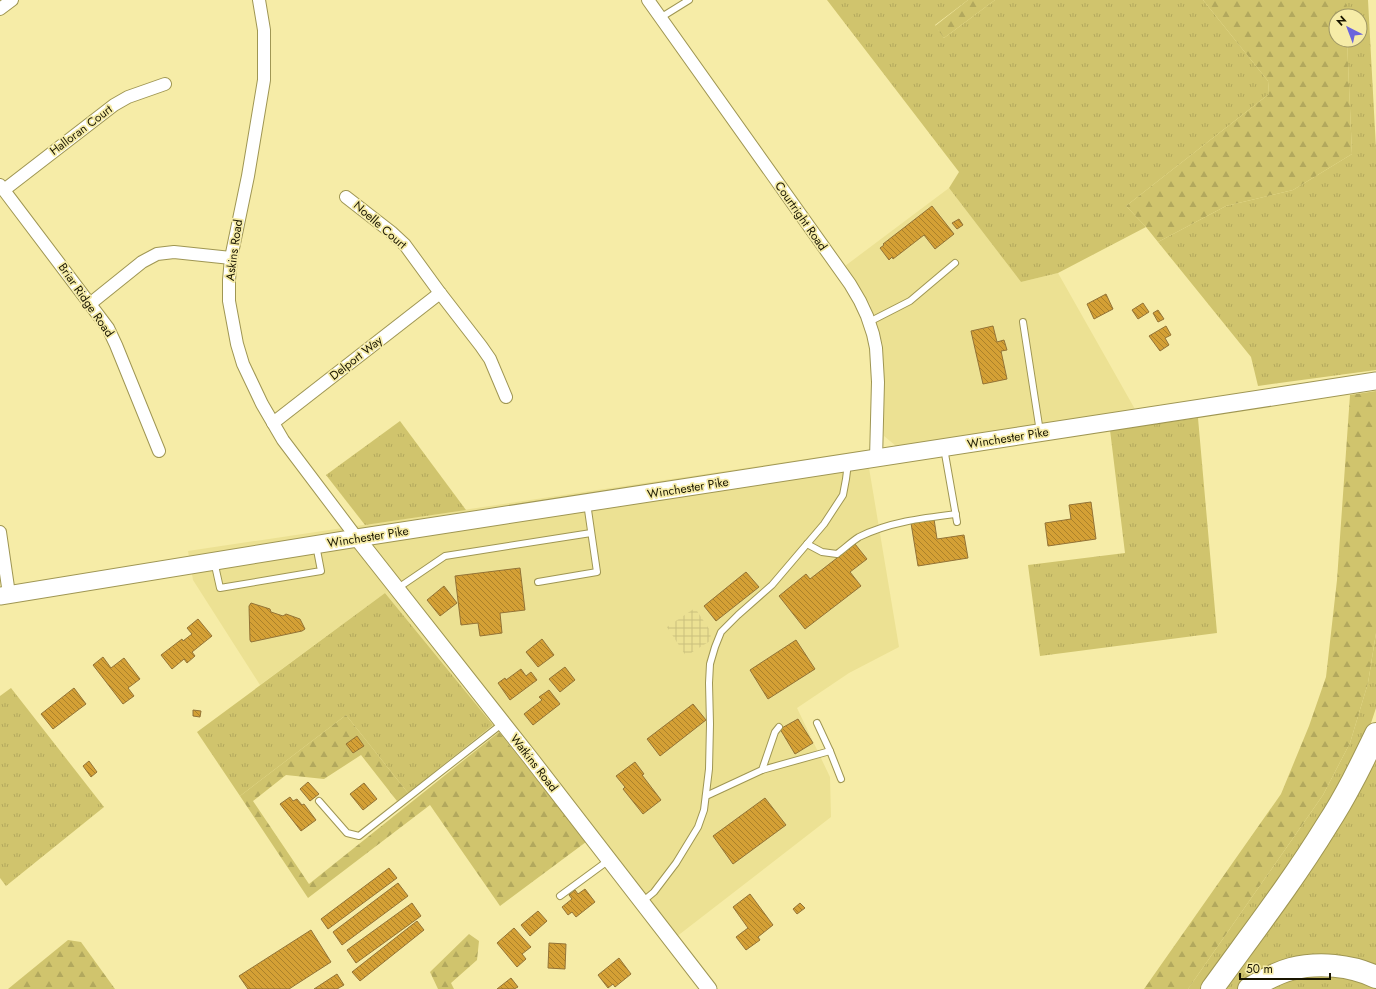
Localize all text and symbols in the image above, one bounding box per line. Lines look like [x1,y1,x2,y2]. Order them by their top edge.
north arrow [1328,8,1368,48]
text: N [1333,12,1350,29]
street label: Halloran Court [46,100,116,160]
street label: Courtright Road [770,178,832,254]
street label: Noelle Court [349,197,411,253]
street label: Askins Road [221,218,247,282]
street label: Briar Ridge Road [54,259,118,341]
street label: Delport Way [326,331,387,384]
street label: Winchester Pike [966,423,1050,453]
street label: Winchester Pike [646,473,730,503]
street label: Winchester Pike [326,522,410,552]
street label: Watkins Road [506,731,562,795]
scale bar [1240,955,1330,981]
text: 50 m [1246,960,1273,978]

